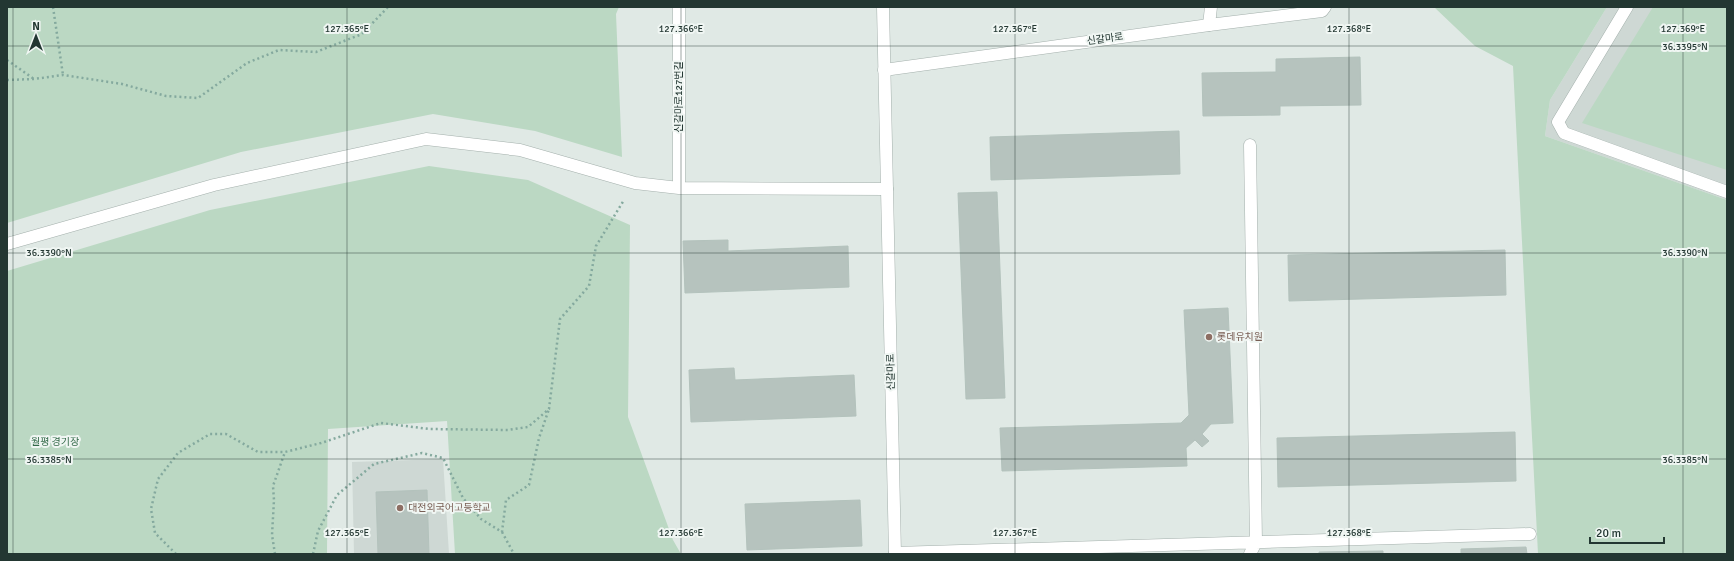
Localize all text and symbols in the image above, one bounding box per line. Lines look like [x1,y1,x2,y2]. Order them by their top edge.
north arrow [16,16,56,56]
text: N [32,20,40,33]
text: 127.365°E [325,23,370,35]
text: 127.366°E [659,23,704,35]
text: 127.367°E [993,23,1038,35]
text: 127.368°E [1327,23,1372,35]
text: 127.369°E [1661,23,1706,35]
street label: 신갈마로 [1086,30,1124,48]
text: 36.3395°N [1662,41,1708,53]
street label: 신갈마로127번길 [673,61,685,133]
text: 36.3390°N [26,247,72,259]
text: 36.3390°N [1662,247,1708,259]
place label: 롯데유치원 [1217,331,1263,343]
marker: 롯데유치원 [1204,332,1214,342]
street label: 신갈마로 [885,353,897,391]
park label: 월평 경기장 [31,436,79,448]
text: 36.3385°N [26,454,72,466]
text: 36.3385°N [1662,454,1708,466]
place label: 대전외국어고등학교 [408,502,491,514]
marker: 대전외국어고등학교 [395,503,405,513]
scale bar [1590,519,1664,545]
text: 20 m [1596,526,1621,541]
text: 127.365°E [325,527,370,539]
text: 127.366°E [659,527,704,539]
text: 127.367°E [993,527,1038,539]
text: 127.368°E [1327,527,1372,539]

